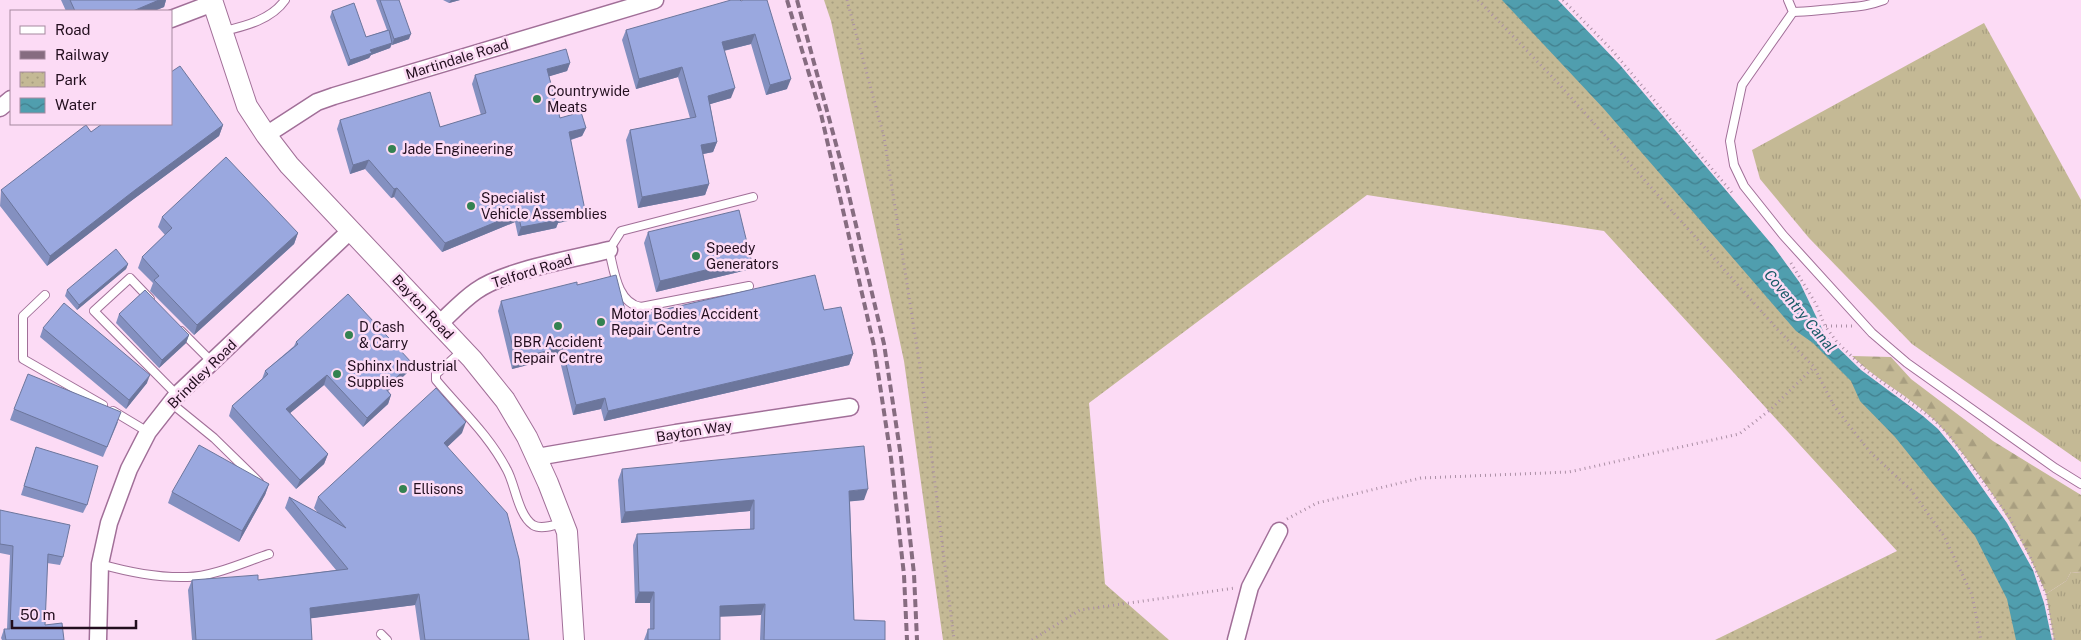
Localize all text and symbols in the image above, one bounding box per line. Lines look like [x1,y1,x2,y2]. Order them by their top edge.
legend [10,10,172,125]
text: Road [55,21,91,38]
street label: Martindale Road [404,36,510,82]
text: Railway [55,46,109,63]
text: Park [55,71,87,88]
place label: Countrywide Meats [547,83,630,115]
marker: Countrywide Meats [531,93,543,105]
text: Water [55,96,97,113]
place label: Jade Engineering [402,141,514,157]
marker: Jade Engineering [386,143,398,155]
place label: Specialist Vehicle Assemblies [481,190,607,222]
marker: Specialist Vehicle Assemblies [465,200,477,212]
place label: Speedy Generators [706,240,779,272]
marker: Speedy Generators [690,250,702,262]
street label: Telford Road [490,251,574,291]
water label: Coventry Canal [1761,266,1840,355]
street label: Bayton Road [389,271,457,343]
place label: Motor Bodies Accident Repair Centre [611,306,758,338]
marker: Motor Bodies Accident Repair Centre [595,316,607,328]
place label: D Cash & Carry [359,319,409,351]
marker: BBR Accident Repair Centre [552,320,564,332]
marker: D Cash & Carry [343,329,355,341]
place label: BBR Accident Repair Centre [513,334,603,366]
street label: Brindley Road [164,336,240,412]
place label: Sphinx Industrial Supplies [347,358,457,390]
marker: Sphinx Industrial Supplies [331,368,343,380]
street label: Bayton Way [655,417,734,445]
place label: Ellisons [413,481,463,497]
marker: Ellisons [397,483,409,495]
scale bar [12,598,136,630]
text: 50 m [20,606,55,623]

